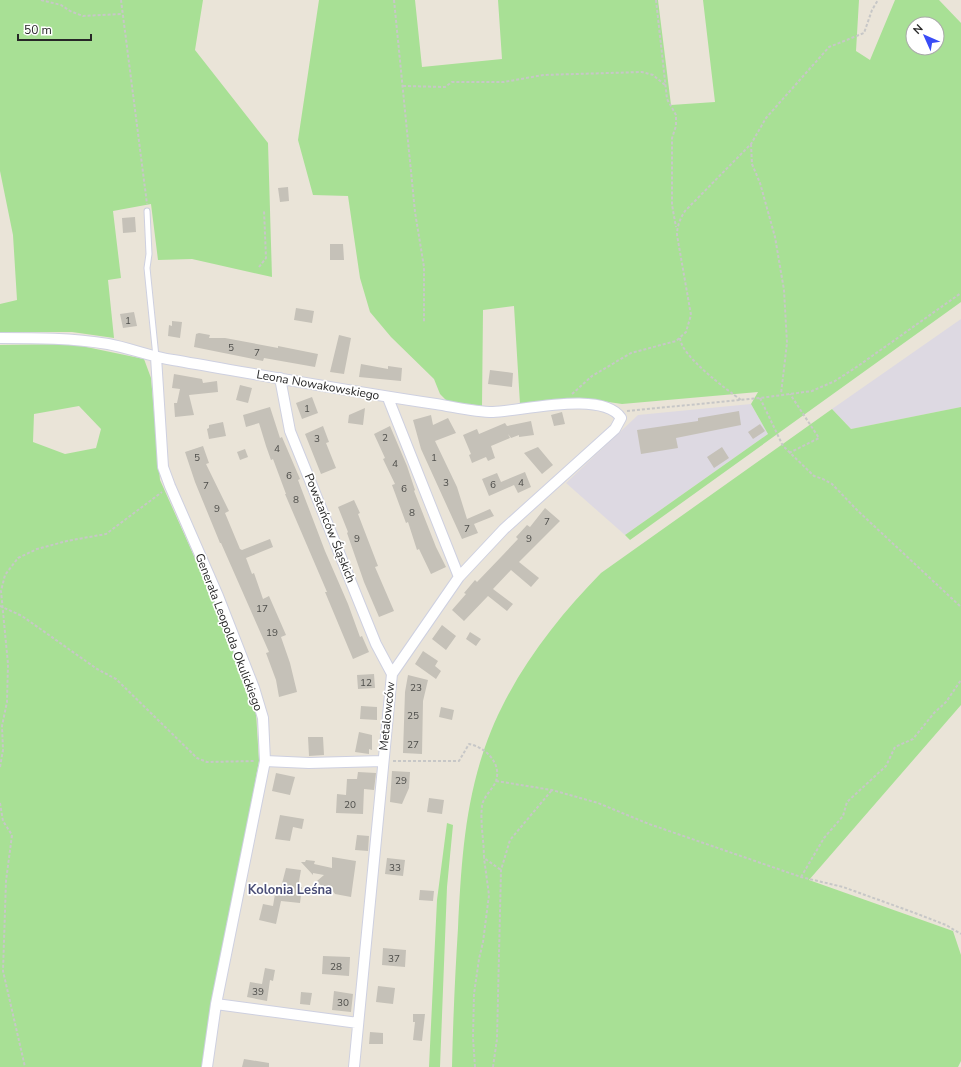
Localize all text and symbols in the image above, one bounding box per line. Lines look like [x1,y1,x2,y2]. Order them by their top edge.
scale bar [18,16,91,42]
north arrow [905,16,945,56]
text: N [910,21,926,37]
text: 50 m [24,22,52,38]
house number: 1 [125,314,131,328]
house number: 5 [228,341,234,355]
house number: 7 [254,346,260,360]
street label: Leona Nowakowskiego [255,366,381,404]
house number: 1 [304,402,310,416]
house number: 2 [382,431,388,445]
house number: 3 [314,432,320,446]
house number: 4 [274,442,280,456]
house number: 5 [194,451,200,465]
house number: 1 [431,451,437,465]
house number: 4 [392,457,398,471]
house number: 6 [286,469,292,483]
street label: Powstańców Śląskich [301,471,359,585]
house number: 3 [443,476,449,490]
house number: 4 [518,476,524,490]
house number: 6 [490,478,496,492]
house number: 7 [203,479,209,493]
house number: 6 [401,482,407,496]
house number: 8 [293,493,299,507]
house number: 9 [214,502,220,516]
house number: 8 [409,506,415,520]
house number: 7 [544,515,550,529]
house number: 7 [464,522,470,536]
house number: 9 [354,532,360,546]
house number: 9 [526,532,532,546]
street label: Generała Leopolda Okulickiego [191,551,267,713]
house number: 17 [256,602,268,616]
house number: 19 [266,626,278,640]
house number: 12 [360,676,372,690]
street label: Metalowców [375,681,399,751]
house number: 23 [410,681,422,695]
house number: 25 [407,709,419,723]
house number: 27 [407,738,419,752]
house number: 29 [395,774,407,788]
house number: 20 [344,798,356,812]
house number: 33 [389,861,401,875]
district label: Kolonia Leśna [248,881,332,899]
house number: 37 [388,952,400,966]
house number: 28 [330,960,342,974]
house number: 39 [252,985,264,999]
house number: 30 [337,996,349,1010]

